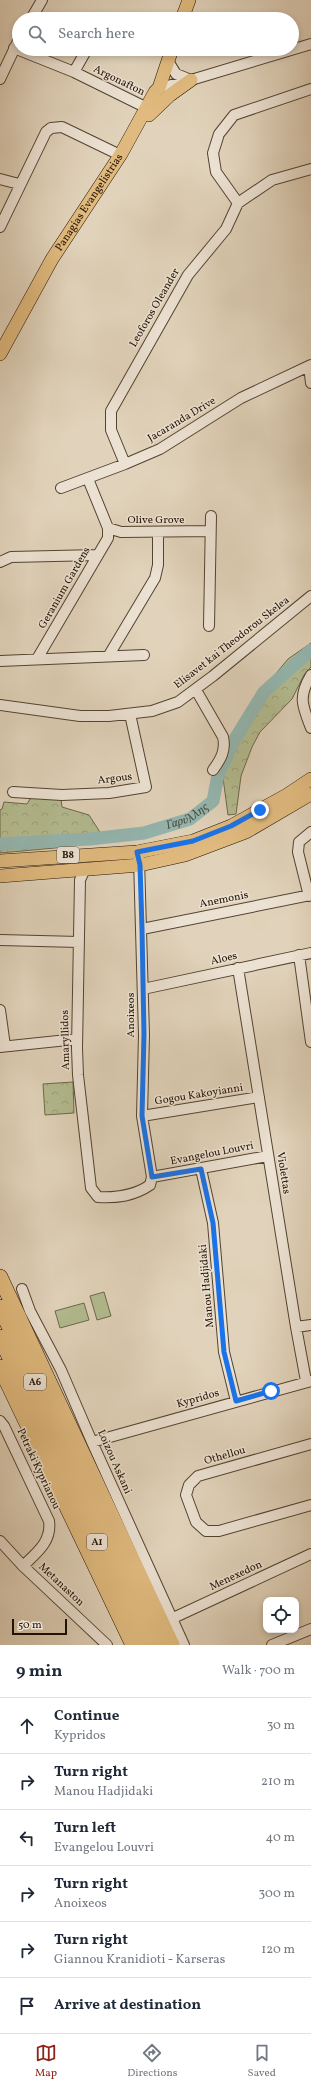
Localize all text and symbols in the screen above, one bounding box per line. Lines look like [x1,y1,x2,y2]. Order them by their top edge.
search box [12,12,299,56]
icon: search [26,23,48,45]
text: Search here [58,24,135,45]
street label: Argonafton [91,62,148,100]
street label: Panagias Evangelistrias [52,150,127,254]
street label: Leoforos Oleander [126,265,184,350]
street label: Jacaranda Drive [145,394,219,446]
street label: Olive Grove [127,513,185,528]
street label: Geranium Gardens [35,544,95,632]
street label: Elisavet kai Theodorou Skelea [171,593,293,693]
street label: Argous [97,769,133,789]
water label: Γαρύλλης [164,799,212,834]
route end [251,801,269,819]
road number: B8 [57,847,79,863]
street label: Anemonis [198,888,250,912]
street label: Aloes [209,949,239,969]
street label: Anoixeos [124,992,139,1037]
street label: Amaryllidos [58,1009,74,1070]
street label: Gogou Kakoyianni [154,1081,244,1109]
street label: Evangelou Louvri [169,1139,255,1169]
street label: Violettas [272,1151,294,1195]
street label: Manou Hadjidaki [196,1244,218,1328]
road number: A6 [24,1374,46,1390]
route start [262,1382,280,1400]
street label: Kypridos [175,1386,221,1412]
street label: Petraki Kyprianou [13,1426,63,1512]
street label: Loizou Askani [93,1427,135,1497]
street label: Othellou [203,1443,247,1469]
road number: A1 [87,1534,107,1550]
street label: Menexedon [207,1557,265,1595]
street label: Metanaston [35,1560,87,1610]
map controls [263,1597,299,1633]
button: locate [263,1597,299,1633]
scale bar [12,1617,67,1636]
text: 50 m [18,1618,42,1633]
text: 9 min [16,1660,62,1683]
text: Walk · 700 m [222,1662,295,1680]
text: Continue [54,1706,119,1727]
icon: ahead [16,1715,38,1737]
text: 30 m [267,1717,295,1735]
text: Kypridos [54,1727,106,1745]
text: Turn right [54,1762,128,1783]
icon: right [16,1771,38,1793]
text: 210 m [261,1773,295,1791]
text: Manou Hadjidaki [54,1783,153,1801]
text: Turn left [54,1818,116,1839]
icon: left [16,1827,38,1849]
text: 40 m [266,1829,295,1847]
text: Evangelou Louvri [54,1839,154,1857]
text: Turn right [54,1874,128,1895]
icon: right [16,1883,38,1905]
text: 300 m [259,1885,295,1903]
text: Anoixeos [54,1895,107,1913]
text: Turn right [54,1930,128,1951]
icon: right [16,1939,38,1961]
text: 120 m [261,1941,295,1959]
text: Giannou Kranidioti - Karseras [54,1951,225,1969]
icon: arrive [16,1995,38,2017]
text: Arrive at destination [54,1995,201,2016]
tab: Map [35,2042,57,2081]
tab: Directions [127,2042,178,2081]
tab: Saved [248,2042,276,2081]

